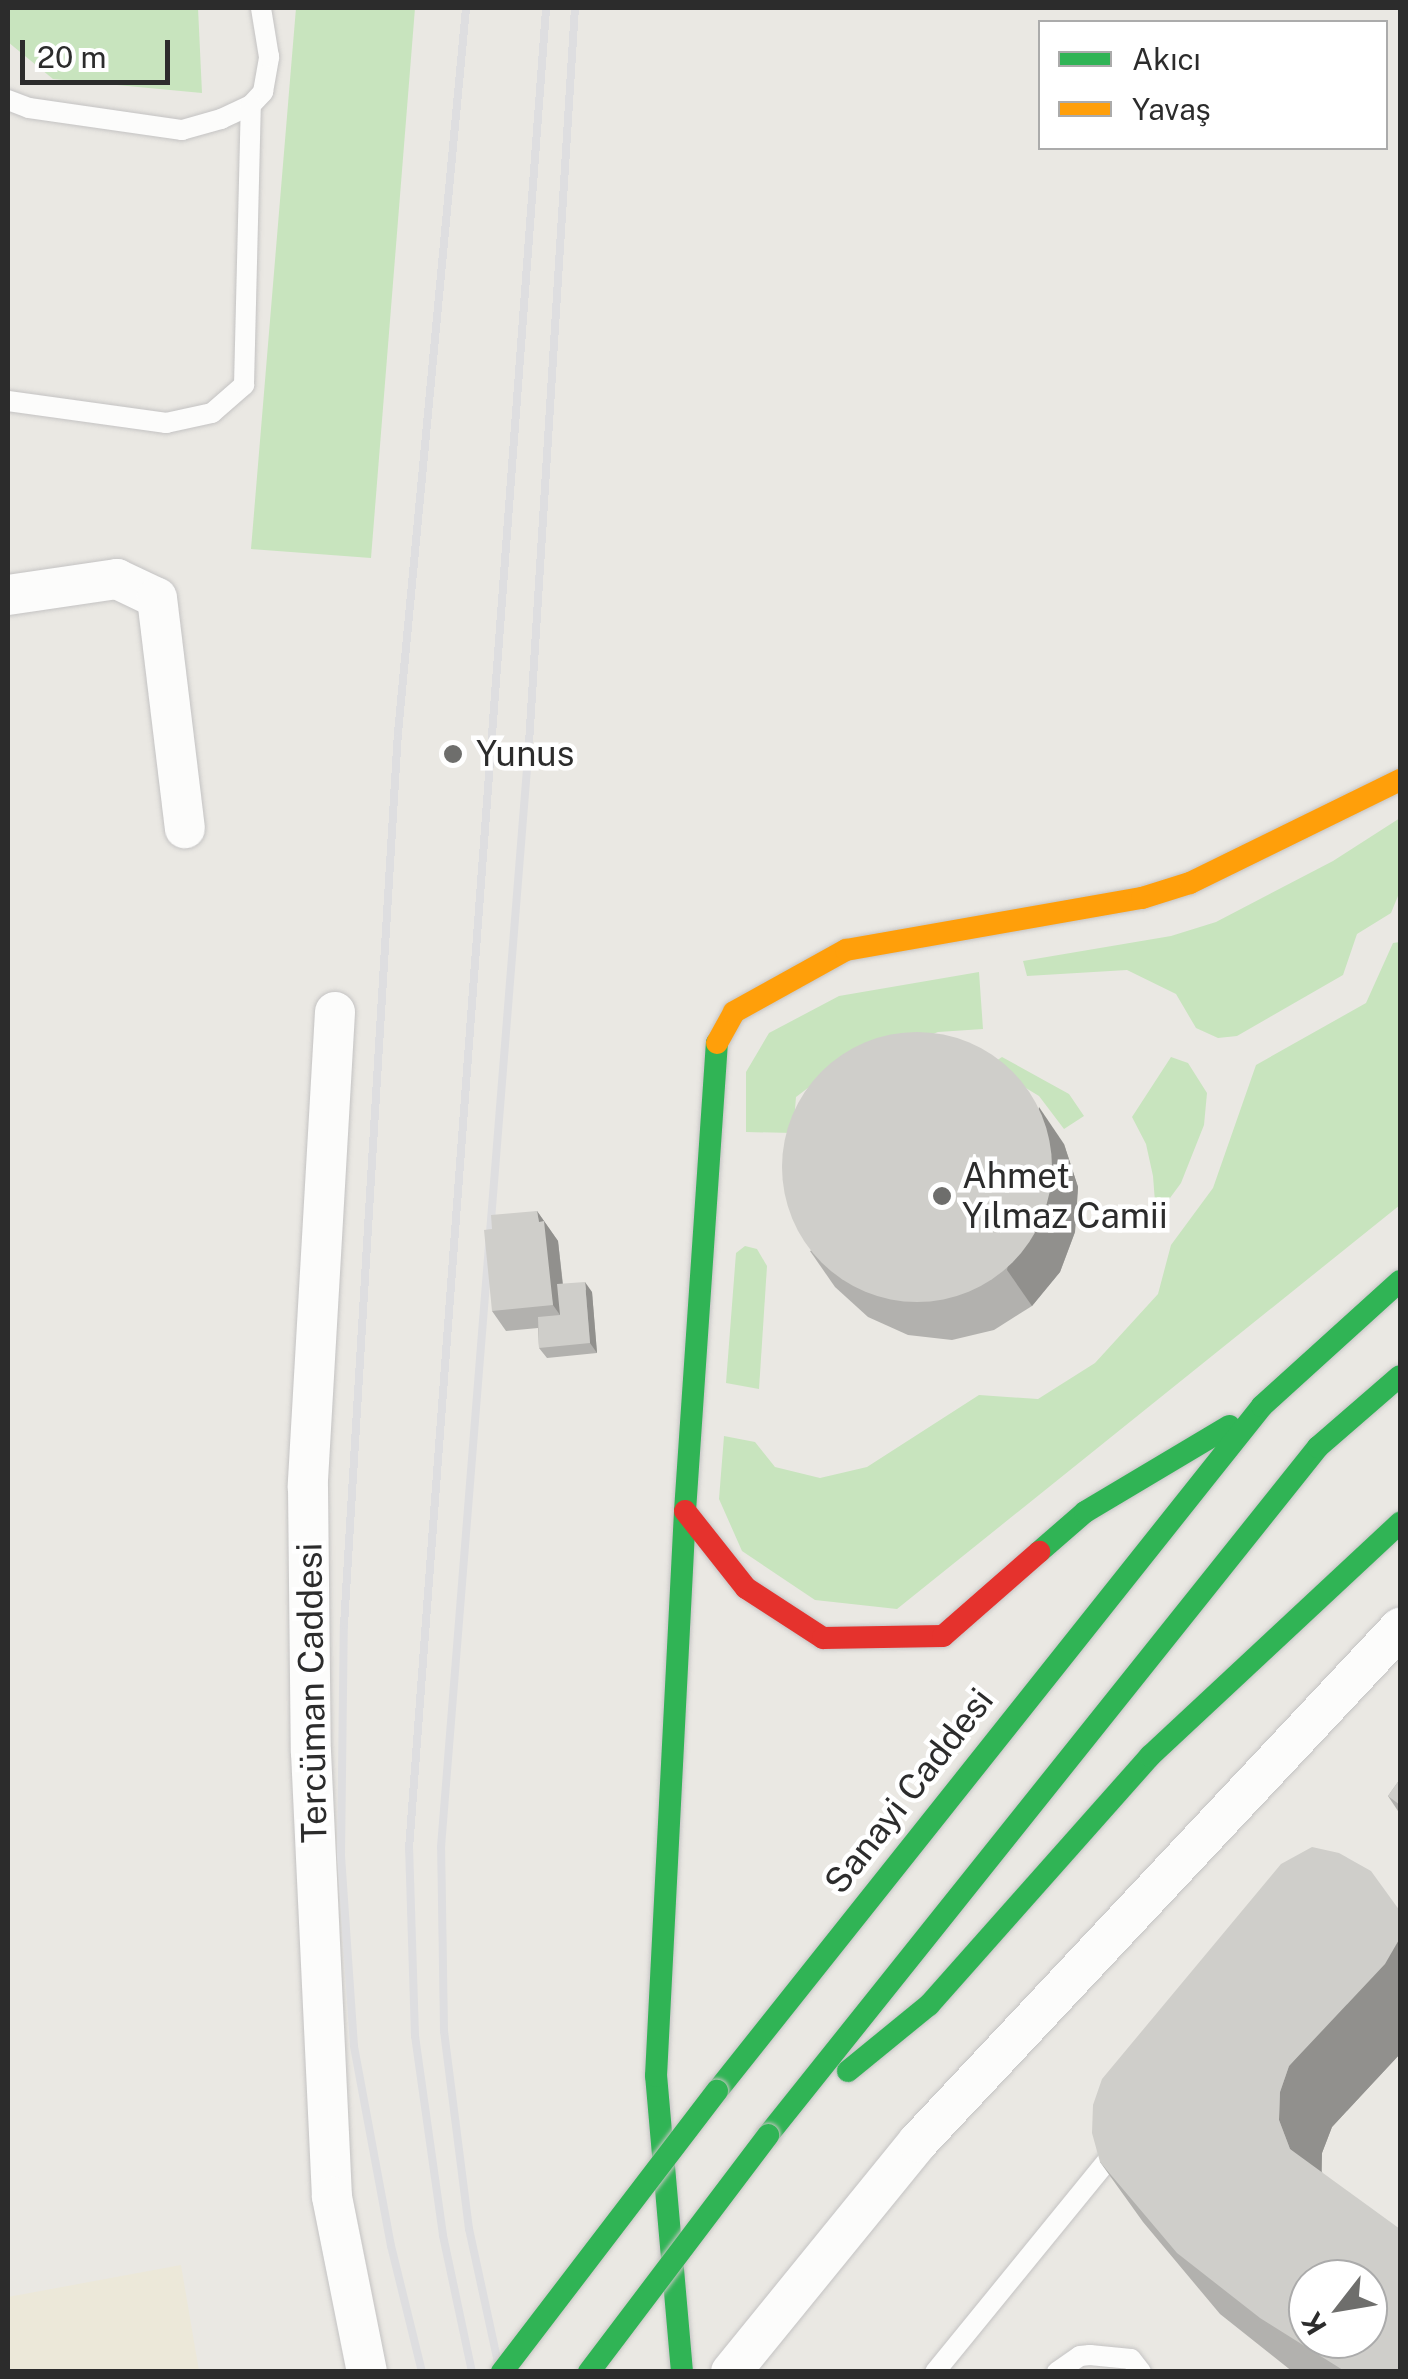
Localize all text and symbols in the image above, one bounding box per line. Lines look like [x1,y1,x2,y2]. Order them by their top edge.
scale bar [25,20,175,82]
legend [1038,20,1388,150]
text: 20 m [37,39,106,75]
text: Akıcı [1132,41,1201,77]
text: Yavaş [1132,91,1211,127]
place label: Yunus [476,733,574,775]
marker: Yunus [440,741,466,767]
place label: Ahmet Yılmaz Camii [962,1155,1168,1237]
marker: Ahmet Yılmaz Camii [931,1185,953,1207]
street label: Tercüman Caddesi [288,1542,336,1844]
street label: Sanayi Caddesi [816,1680,1002,1902]
north arrow [1288,2259,1388,2359]
text: K [1294,2307,1333,2341]

